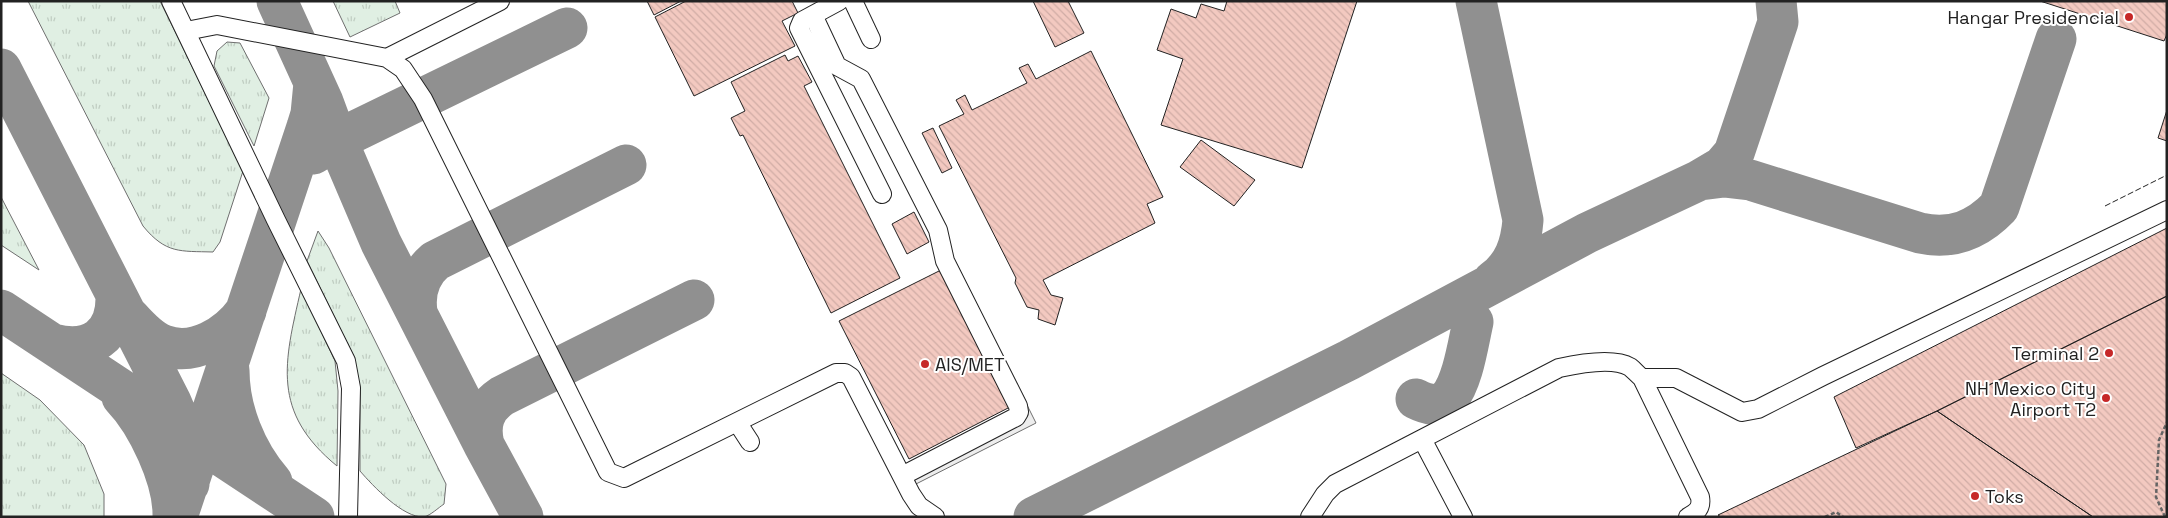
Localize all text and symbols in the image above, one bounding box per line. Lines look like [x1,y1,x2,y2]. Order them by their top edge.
place label: Hangar Presidencial [1947,6,2119,29]
marker: Hangar Presidencial [2123,11,2135,23]
place label: Terminal 2 [2012,342,2099,365]
marker: Terminal 2 [2103,347,2115,359]
place label: AIS/MET [935,353,1005,376]
marker: AIS/MET [919,358,931,370]
place label: NH Mexico City Airport T2 [1965,377,2096,421]
marker: NH Mexico City Airport T2 [2100,392,2112,404]
place label: Toks [1985,485,2024,508]
marker: Toks [1969,490,1981,502]

